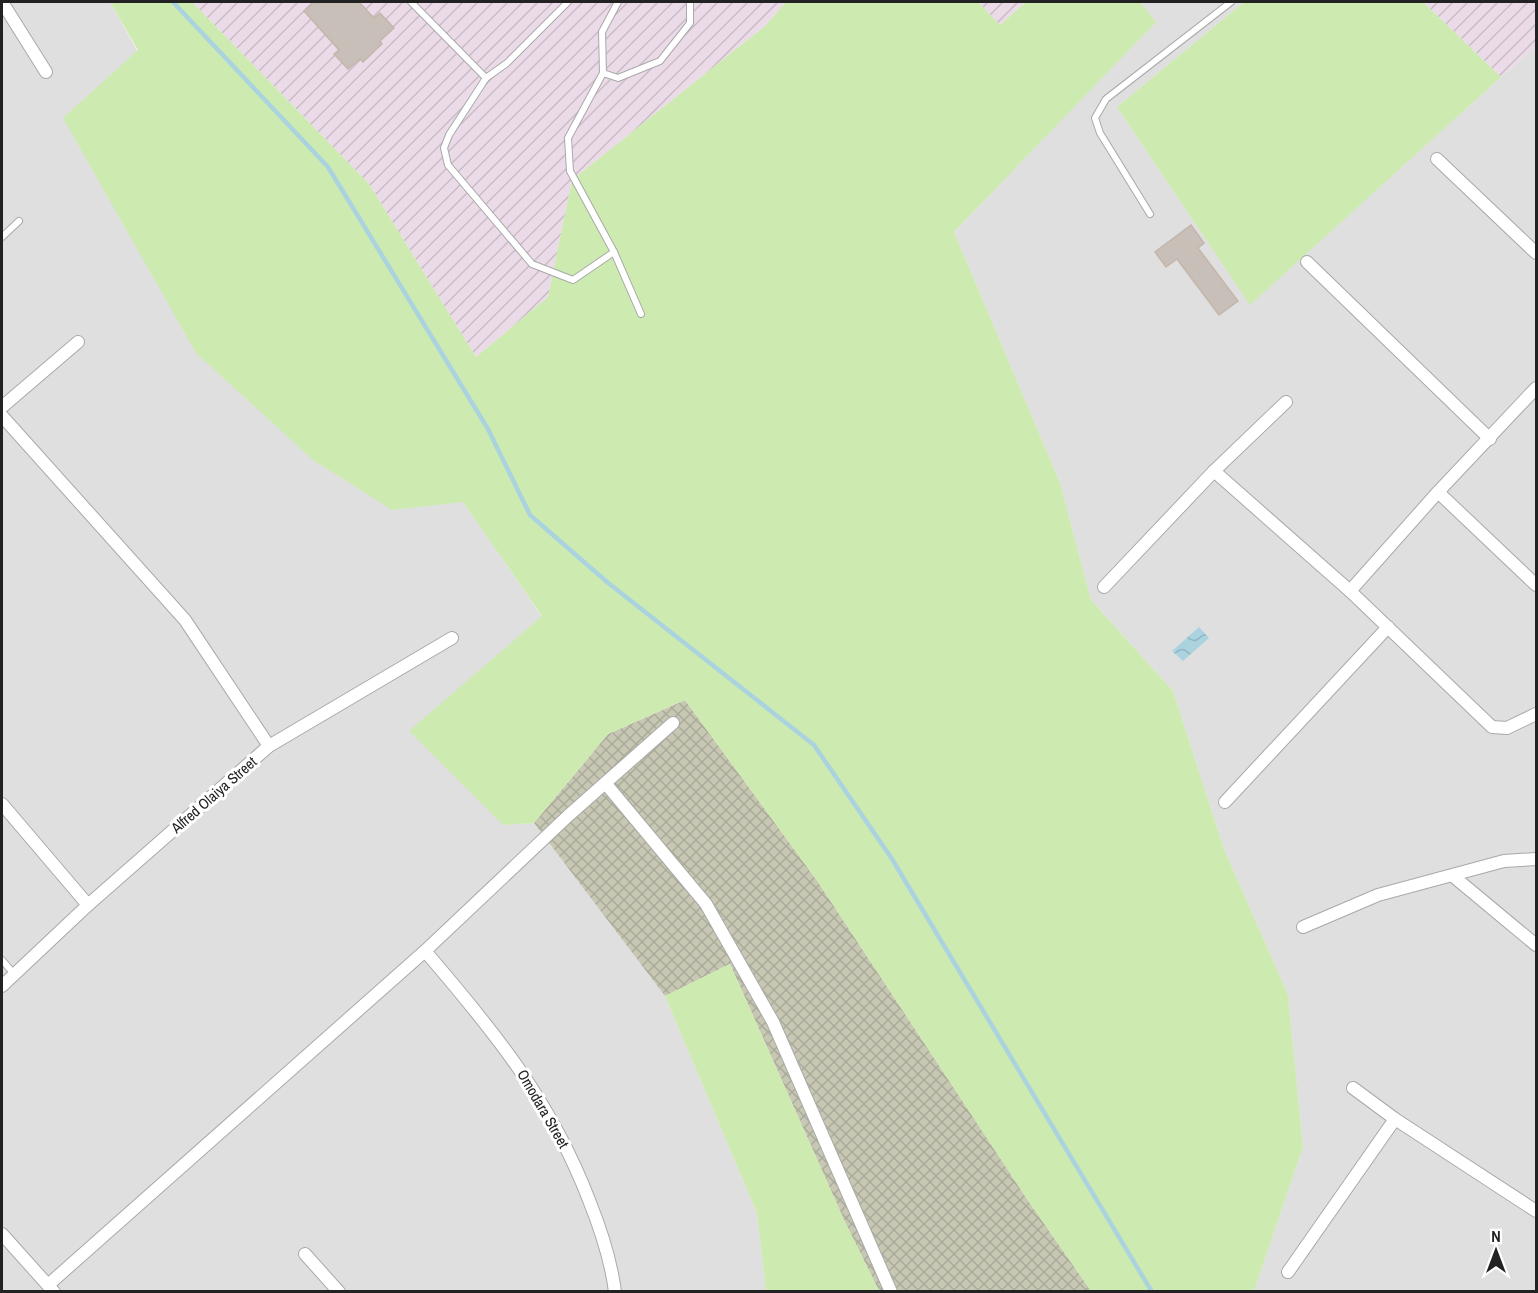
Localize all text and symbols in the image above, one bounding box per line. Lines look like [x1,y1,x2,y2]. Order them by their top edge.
street label: Alfred Olaiya Street [166,751,262,838]
street label: Omodara Street [512,1066,575,1152]
north arrow [1466,1221,1526,1281]
text: N [1491,1225,1501,1247]

